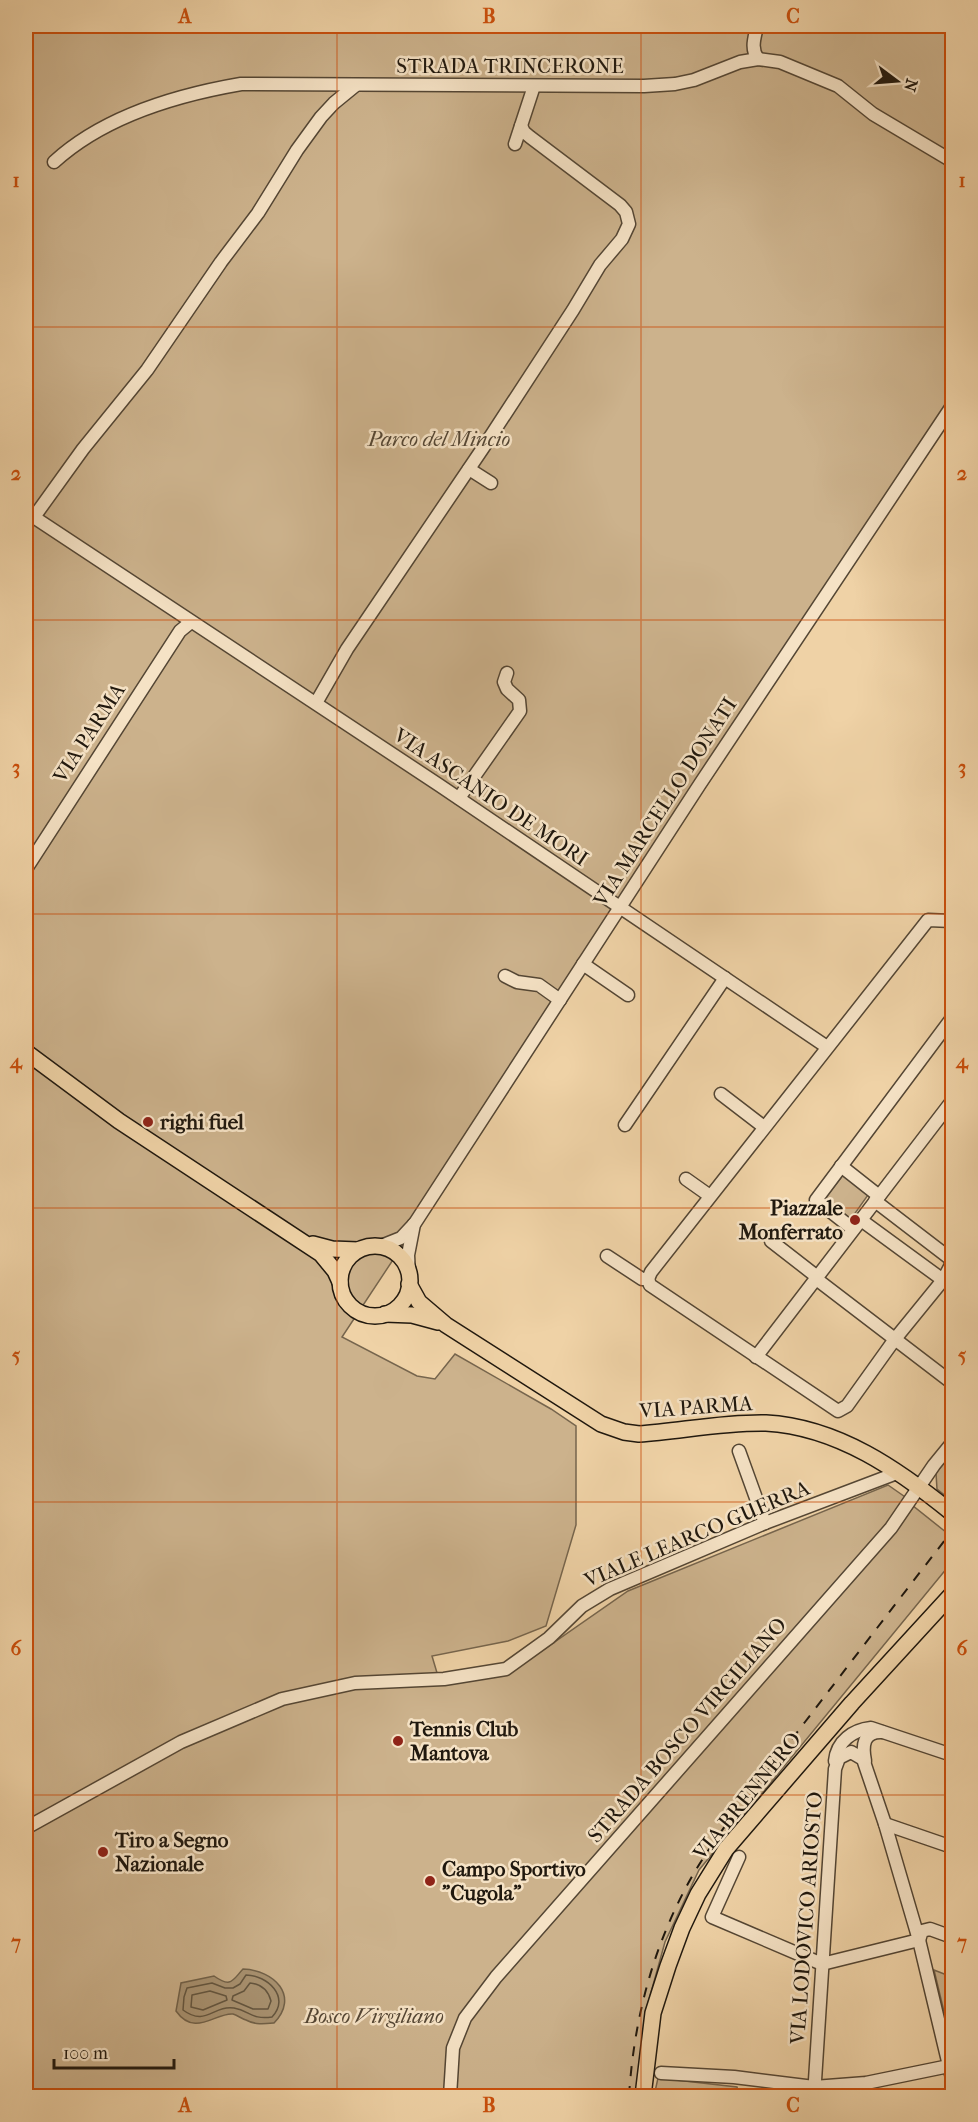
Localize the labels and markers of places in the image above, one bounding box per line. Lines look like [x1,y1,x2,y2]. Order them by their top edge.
place label: righi fuel [159,1110,244,1134]
marker: righi fuel [141,1115,155,1129]
place label: Piazzale Monferrato [738,1196,844,1244]
marker: Piazzale Monferrato [848,1213,862,1227]
place label: Tennis Club Mantova [409,1717,518,1765]
marker: Tennis Club Mantova [391,1734,405,1748]
place label: Tiro a Segno Nazionale [114,1828,229,1876]
marker: Tiro a Segno Nazionale [96,1845,110,1859]
place label: Campo Sportivo "Cugola" [442,1857,586,1905]
marker: Campo Sportivo "Cugola" [423,1874,437,1888]

